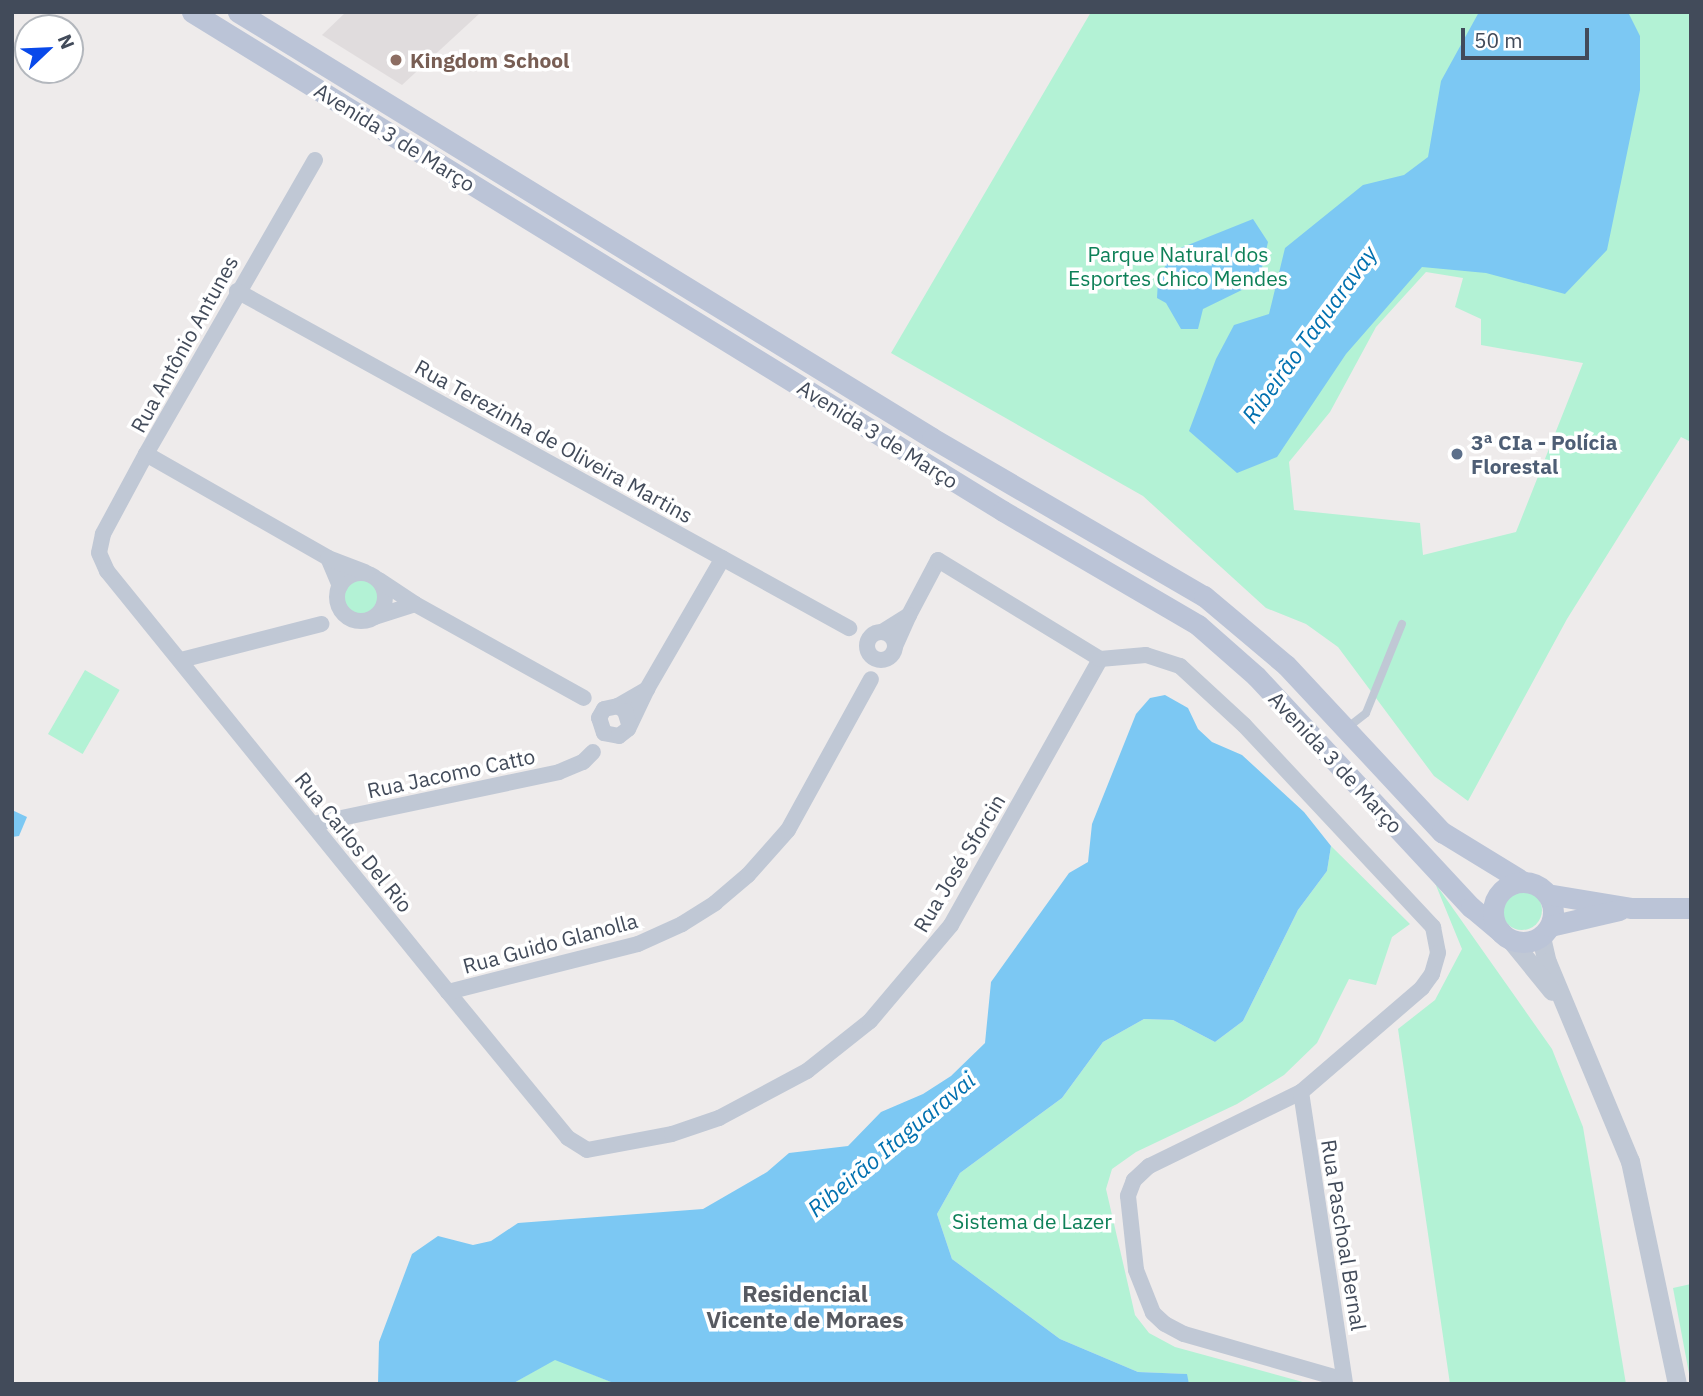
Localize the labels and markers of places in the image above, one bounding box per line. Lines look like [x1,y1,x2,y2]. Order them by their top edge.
place label: Kingdom School [410,47,569,73]
marker: Kingdom School [388,52,404,68]
place label: 3ª CIa - Polícia Florestal [1471,429,1617,479]
marker: 3ª CIa - Polícia Florestal [1449,446,1465,462]

